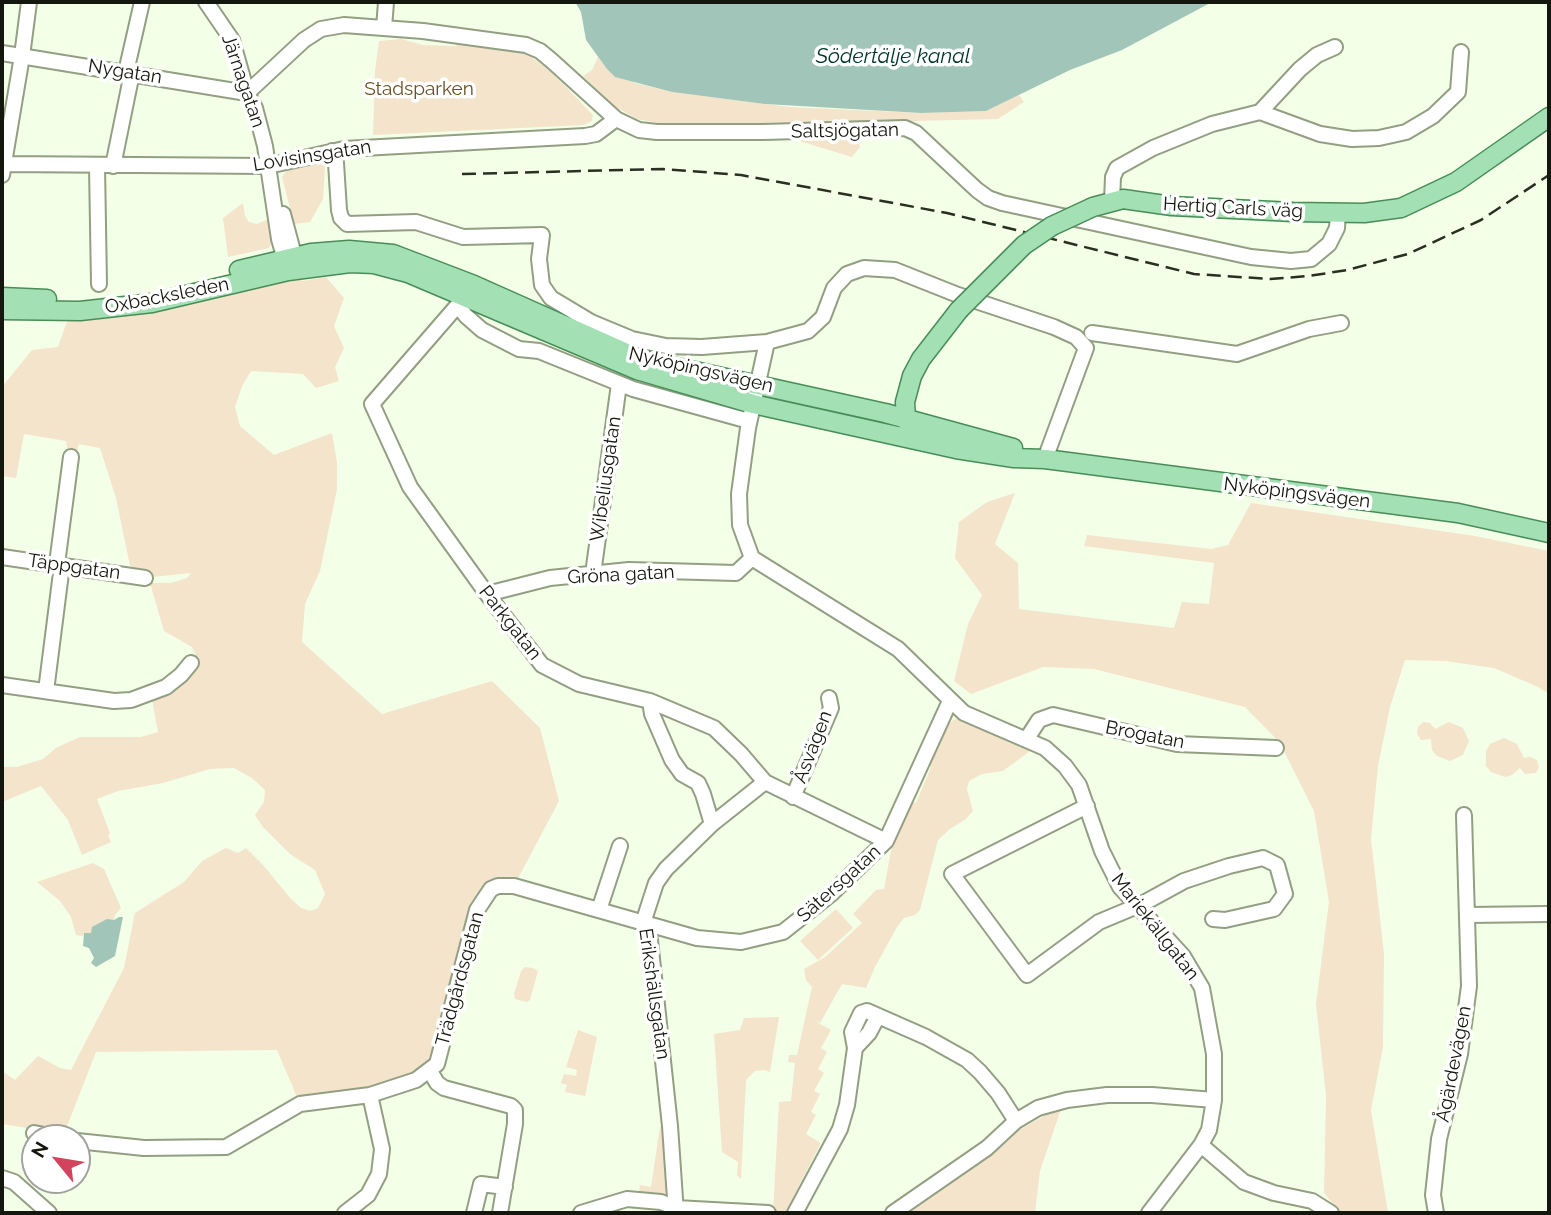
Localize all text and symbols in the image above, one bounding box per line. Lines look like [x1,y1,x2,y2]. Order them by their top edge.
street label: Järnagatan [216,31,270,131]
water label: Södertälje kanal [816,44,970,70]
street label: Nygatan [86,55,164,89]
park label: Stadsparken [364,78,474,100]
street label: Saltsjögatan [791,119,899,143]
street label: Lovisinsgatan [251,135,373,177]
street label: Hertig Carls väg [1162,193,1304,223]
street label: Oxbacksleden [103,273,231,319]
street label: Nyköpingsvägen [626,342,776,398]
street label: Wibeliusgatan [586,415,626,543]
street label: Nyköpingsvägen [1222,473,1372,513]
street label: Täppgatan [26,549,122,585]
street label: Gröna gatan [567,561,675,589]
street label: Parkgatan [474,581,546,665]
street label: Åsvägen [789,707,837,787]
street label: Brogatan [1103,716,1187,754]
street label: Sätersgatan [792,840,886,928]
street label: Mariekällgatan [1106,869,1204,985]
street label: Trädgårdsgatan [431,909,489,1049]
street label: Erikshällsgatan [634,927,674,1061]
street label: Ågärdevägen [1432,1004,1476,1124]
north arrow [21,1124,91,1194]
text: N [26,1138,53,1161]

